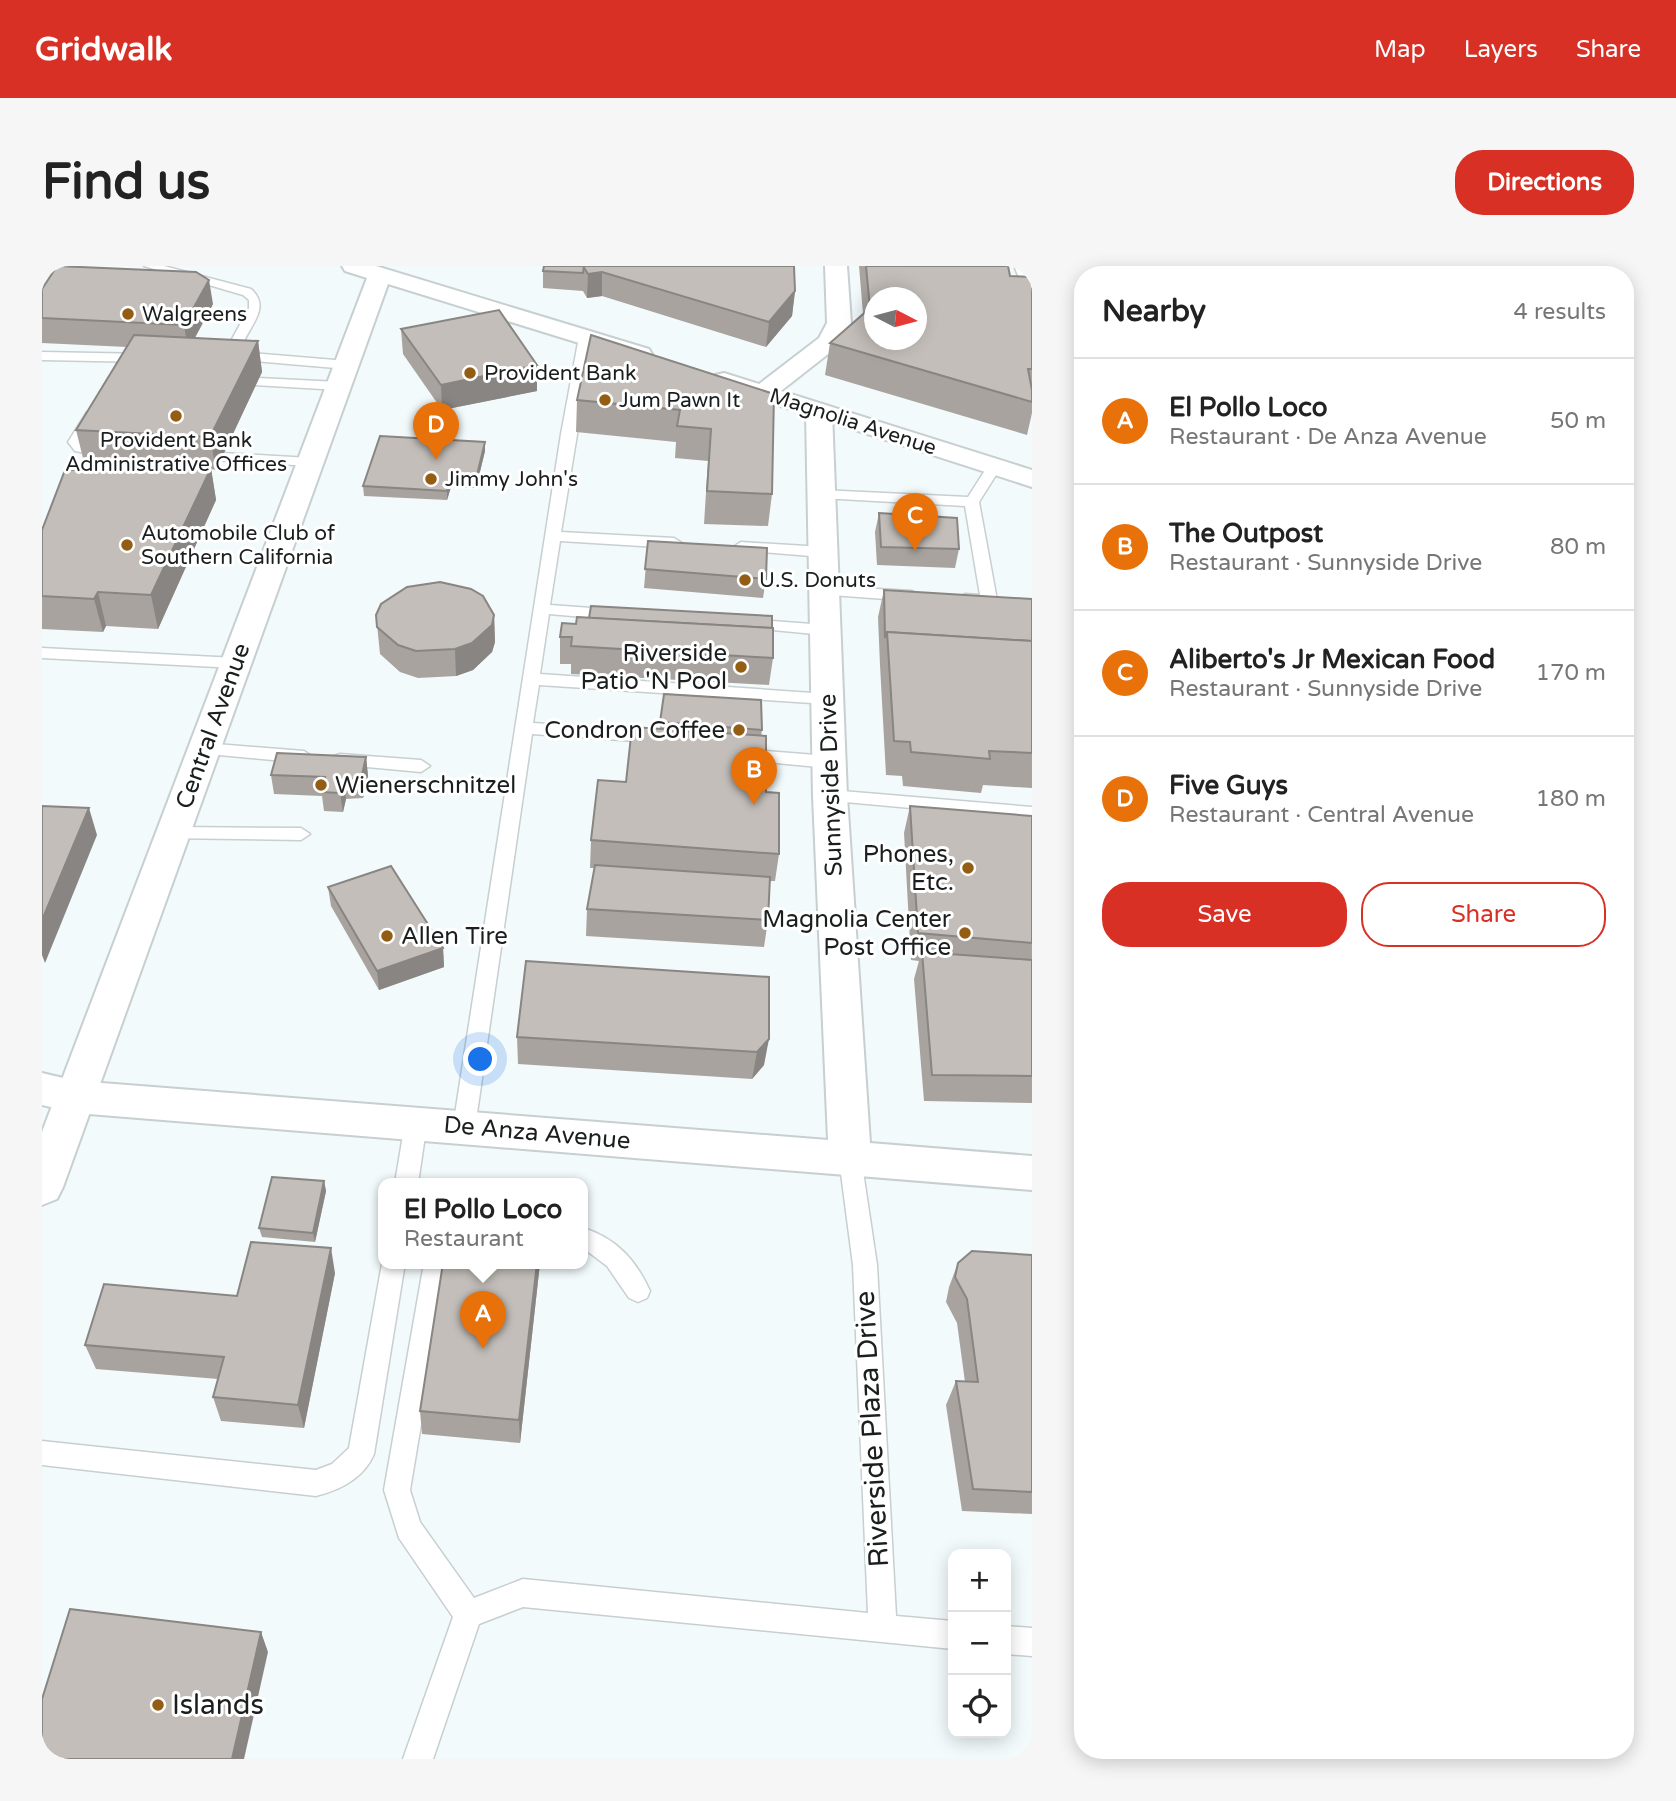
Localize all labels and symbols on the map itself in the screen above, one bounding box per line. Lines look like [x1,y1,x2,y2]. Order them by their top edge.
north arrow [864,287,927,350]
place label: Walgreens [142,302,247,327]
marker: Walgreens [120,306,136,322]
place label: Provident Bank [484,361,636,386]
marker: Provident Bank [462,365,478,381]
street label: Magnolia Avenue [766,383,940,461]
place label: Jum Pawn It [619,388,740,413]
marker: Jum Pawn It [597,392,613,408]
pin: D [413,402,459,460]
marker: Provident Bank Administrative Offices [168,408,184,424]
place label: Provident Bank Administrative Offices [65,428,287,477]
place label: Jimmy John's [445,467,578,492]
marker: Jimmy John's [423,471,439,487]
pin: C [892,493,938,551]
place label: Automobile Club of Southern California [141,521,335,570]
marker: Automobile Club of Southern California [119,537,135,553]
place label: U.S. Donuts [759,568,876,593]
marker: U.S. Donuts [737,572,753,588]
street label: Central Avenue [170,639,256,813]
place label: Riverside Patio 'N Pool [581,639,727,696]
marker: Riverside Patio 'N Pool [733,659,749,675]
street label: Sunnyside Drive [813,693,849,877]
place label: Condron Coffee [544,716,725,745]
marker: Condron Coffee [731,722,747,738]
pin: B [731,747,777,805]
place label: Wienerschnitzel [335,771,516,800]
marker: Wienerschnitzel [313,777,329,793]
place label: Phones, Etc. [863,840,954,897]
marker: Phones, Etc. [960,860,976,876]
place label: Magnolia Center Post Office [762,905,952,962]
place label: Allen Tire [401,922,508,951]
marker: Magnolia Center Post Office [957,925,973,941]
marker: Allen Tire [379,928,395,944]
your location [463,1042,497,1076]
street label: De Anza Avenue [442,1110,632,1156]
street label: Riverside Plaza Drive [848,1290,896,1568]
pin: A [460,1291,506,1349]
place label: Islands [172,1688,264,1722]
marker: Islands [150,1697,166,1713]

